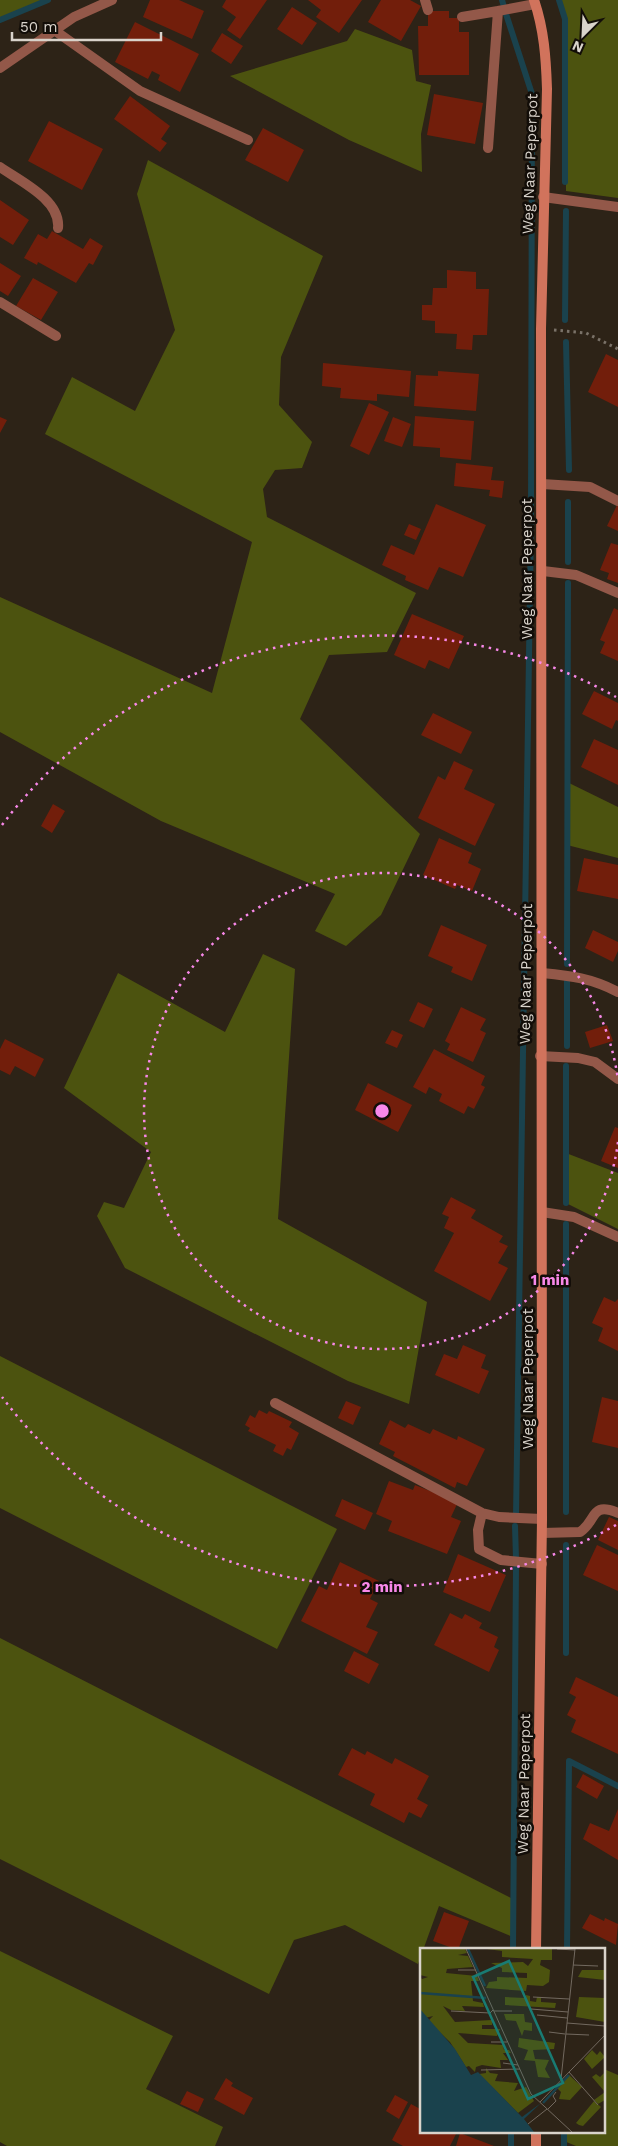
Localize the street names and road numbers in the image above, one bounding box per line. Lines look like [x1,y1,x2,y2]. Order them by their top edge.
street label: Weg Naar Peperpot [519,93,541,235]
street label: Weg Naar Peperpot [518,498,536,639]
street label: Weg Naar Peperpot [516,903,536,1045]
street label: Weg Naar Peperpot [519,1308,537,1449]
street label: Weg Naar Peperpot [514,1713,534,1855]

